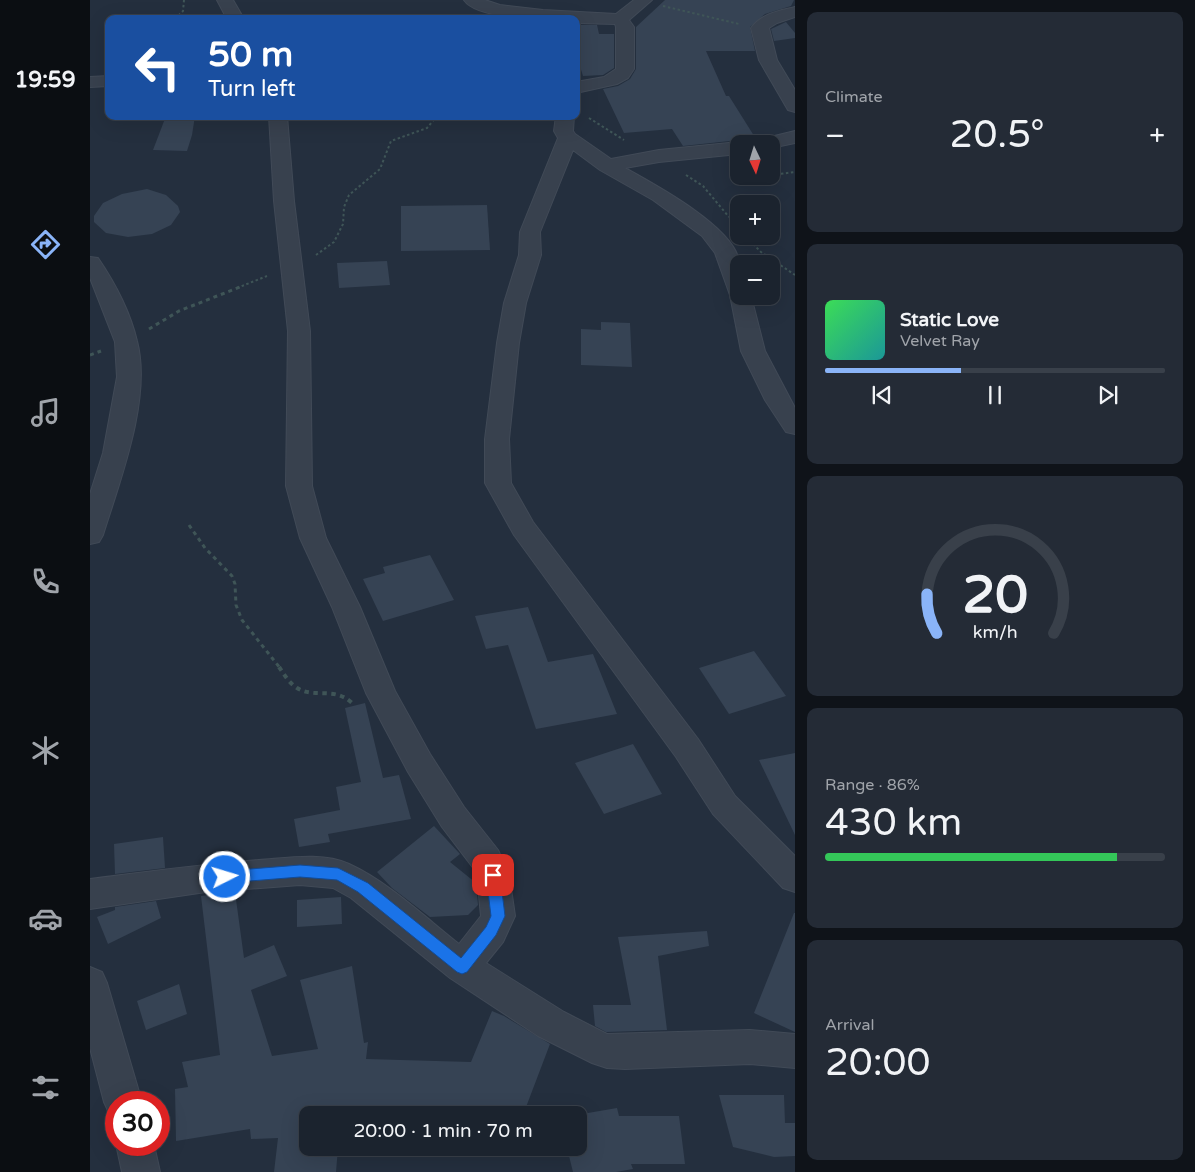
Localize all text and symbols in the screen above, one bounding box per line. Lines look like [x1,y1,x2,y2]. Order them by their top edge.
text: 50 m [208,34,293,76]
icon: left [125,35,190,100]
text: 19:59 [15,67,75,93]
text: Turn left [208,76,296,102]
text: Climate [825,87,883,107]
text: 20.5° [950,112,1045,158]
text: − [825,119,845,153]
text: + [1149,119,1165,153]
north arrow [730,135,780,185]
map controls [730,135,780,305]
button: + [730,195,780,245]
icon: directions [28,227,63,262]
button: − [730,255,780,305]
text: Static Love [900,309,999,331]
text: Velvet Ray [900,331,980,351]
icon: previous [868,381,896,409]
icon: pause [981,381,1009,409]
icon: next [1094,381,1122,409]
icon: music [28,395,63,430]
icon: phone [28,564,63,599]
text: 20 [962,564,1028,627]
text: km/h [973,622,1017,643]
icon: climate [28,733,63,768]
text: Range · 86% [825,775,920,795]
text: 430 km [825,800,962,846]
position arrow [198,850,250,902]
pin [472,854,514,896]
icon: arrive [479,861,507,889]
icon: car [28,901,63,936]
text: Arrival [825,1015,874,1035]
text: 20:00 [825,1040,930,1086]
icon: filters [28,1070,63,1105]
speed limit sign: 30 [105,1091,170,1156]
text: 20:00 · 1 min · 70 m [353,1120,533,1142]

